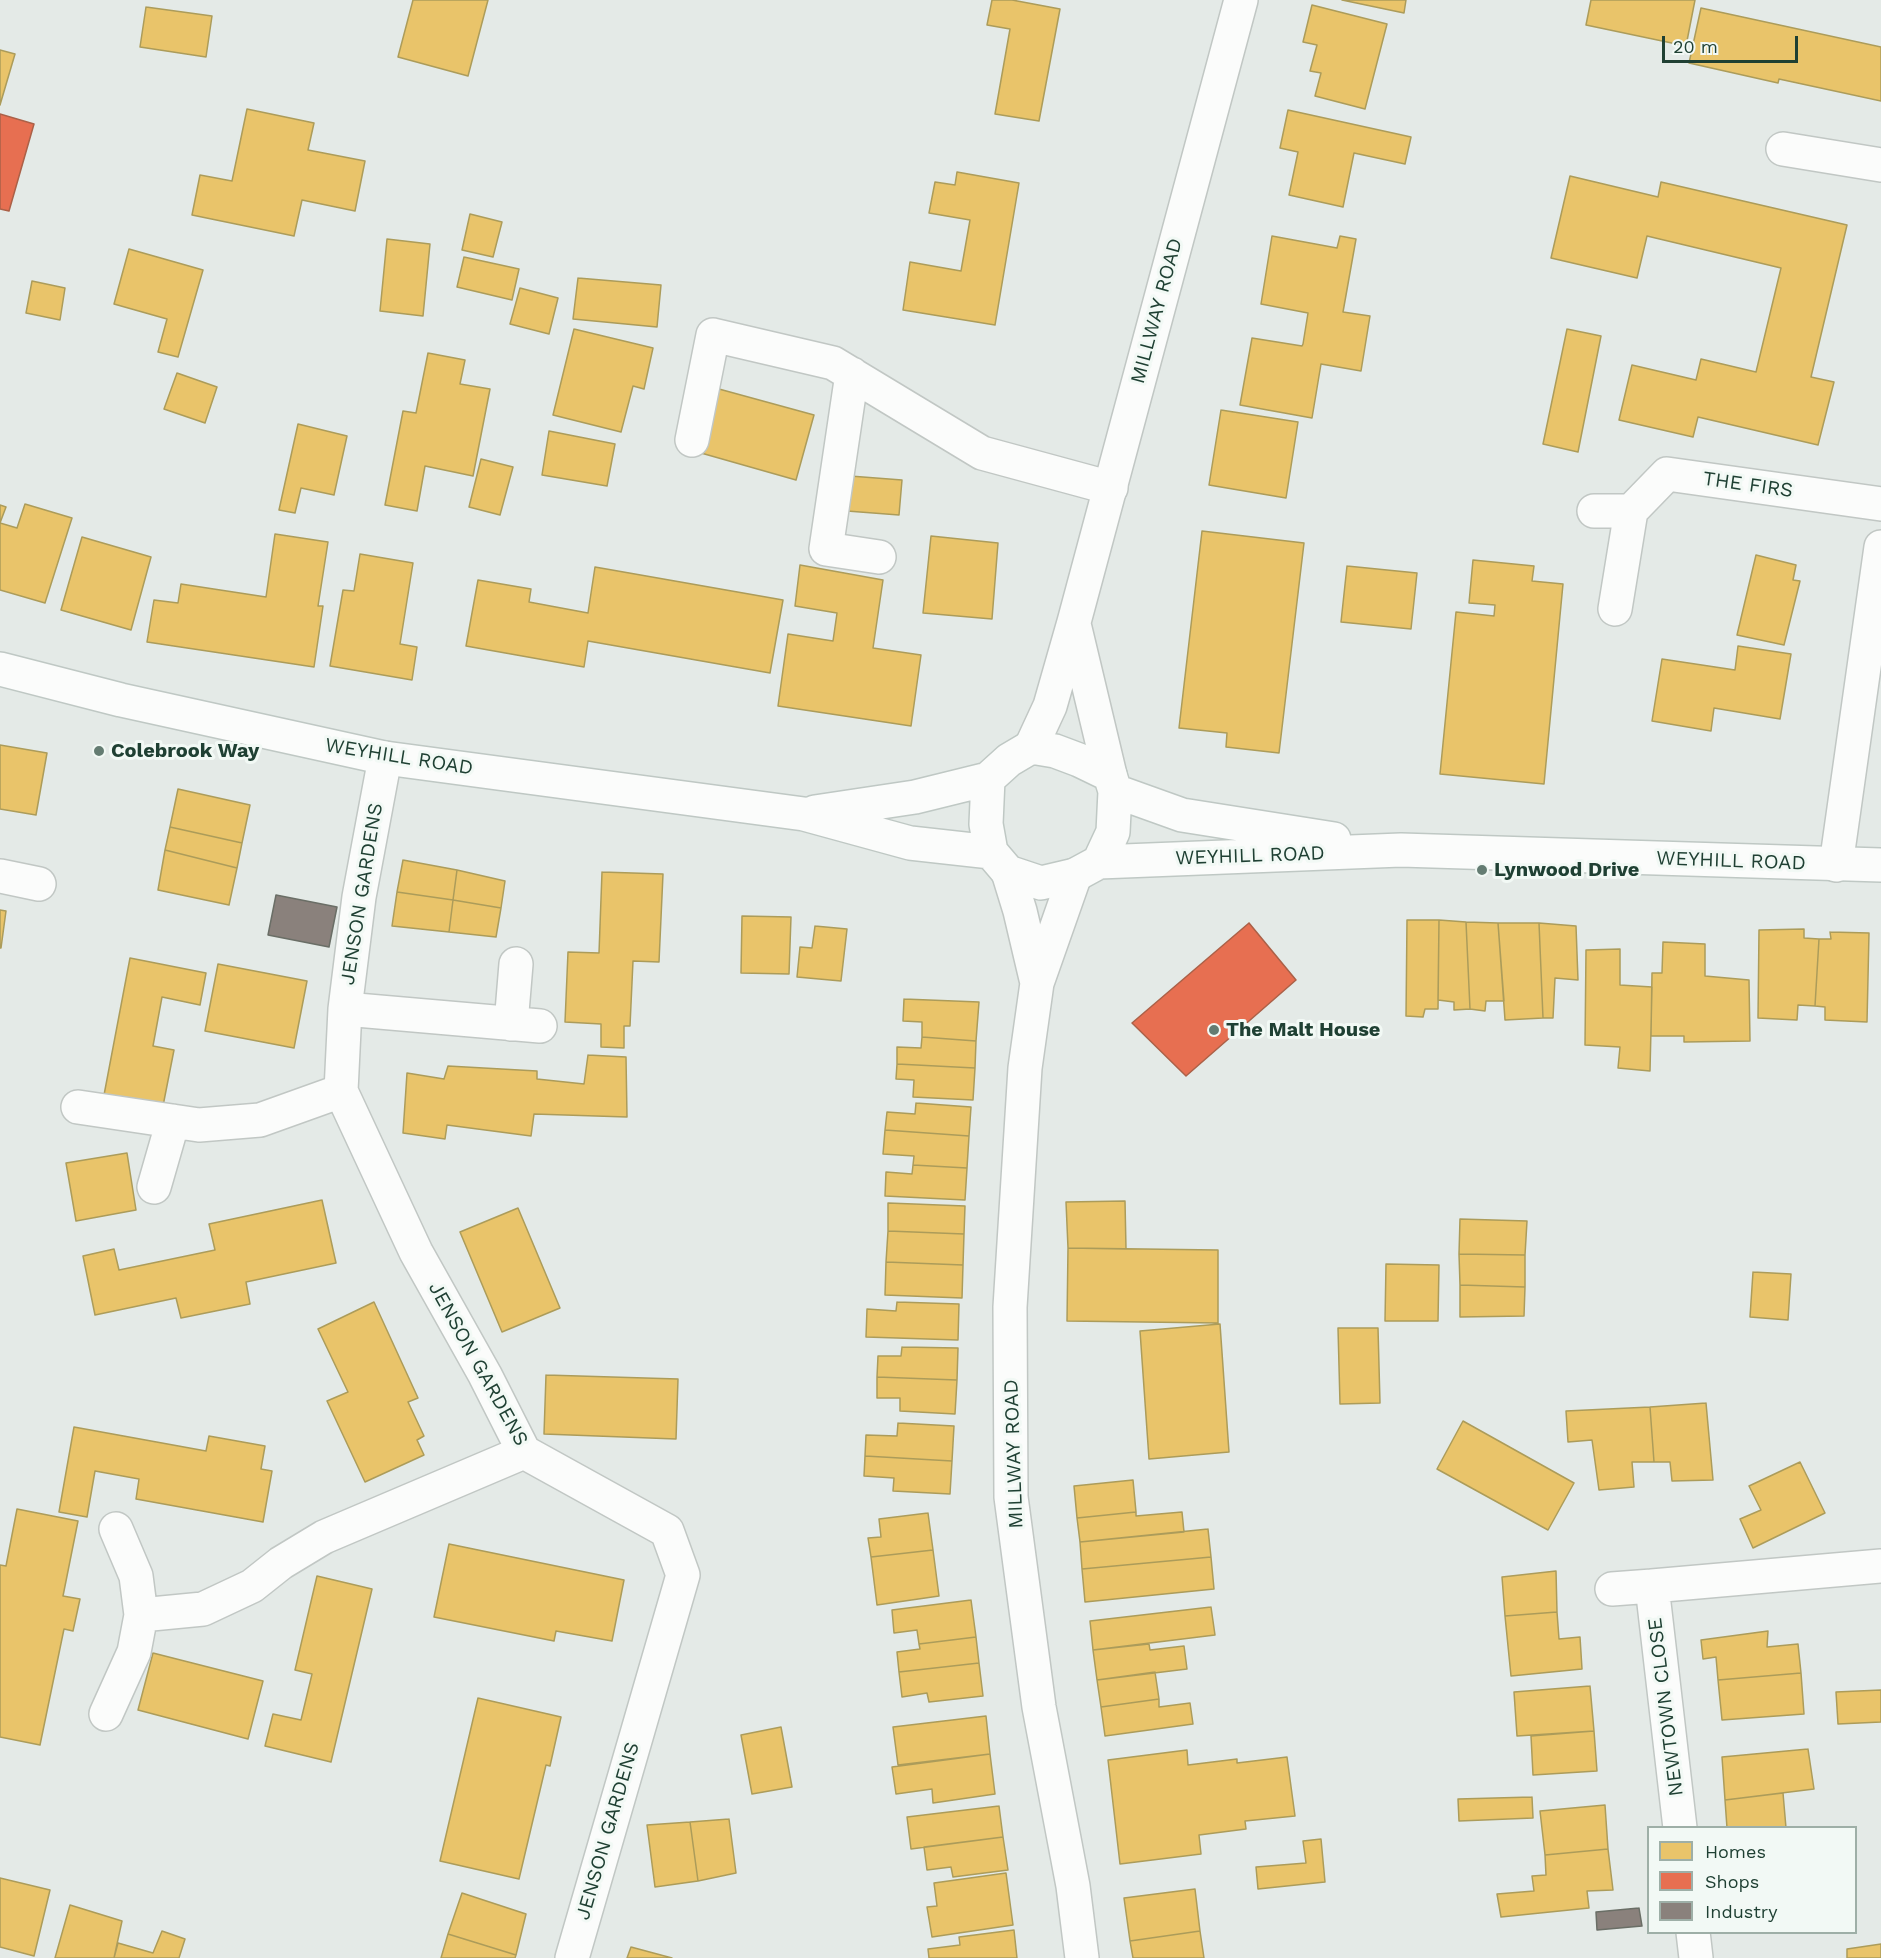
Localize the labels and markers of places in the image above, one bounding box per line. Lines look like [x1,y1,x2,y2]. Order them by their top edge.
place label: Colebrook Way [111,739,259,763]
marker: Colebrook Way [92,744,106,758]
place label: Lynwood Drive [1494,858,1639,882]
marker: Lynwood Drive [1475,863,1489,877]
place label: The Malt House [1226,1018,1380,1042]
marker: The Malt House [1207,1023,1221,1037]

